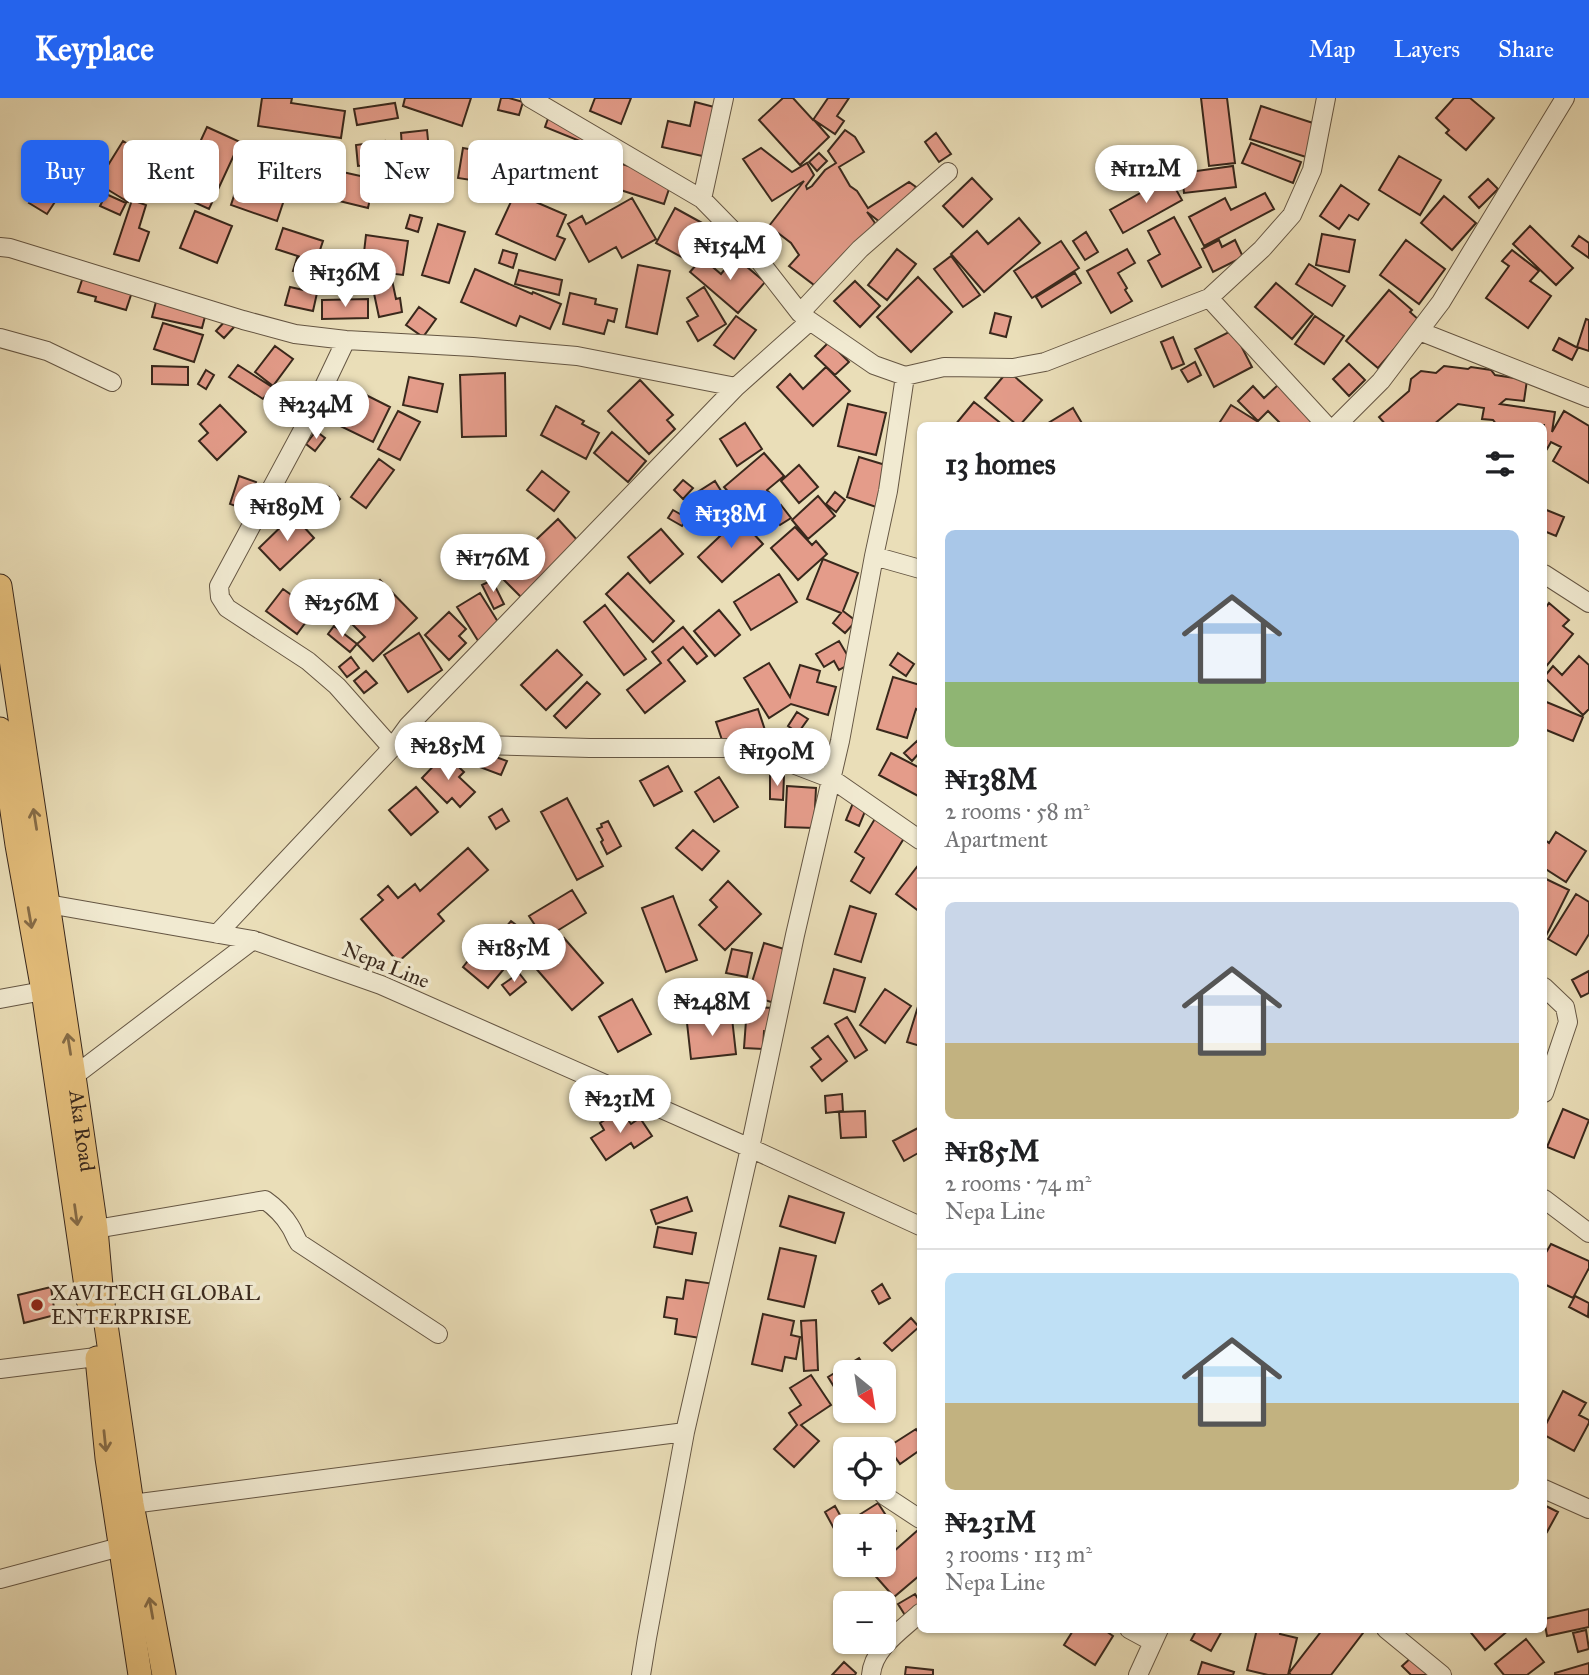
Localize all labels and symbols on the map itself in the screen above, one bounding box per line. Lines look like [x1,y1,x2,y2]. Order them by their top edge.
pin: ₦112M [1097,146,1195,205]
pin: ₦154M [681,222,779,282]
pin: ₦136M [296,250,394,309]
pin: ₦234M [267,382,365,441]
pin: ₦189M [238,484,336,543]
pin: ₦138M [682,490,780,550]
pin: ₦176M [444,534,542,594]
pin: ₦256M [293,580,391,639]
pin: ₦285M [399,722,497,782]
pin: ₦190M [728,728,826,788]
one-way arrow [28,808,41,830]
one-way arrow [23,906,37,929]
pin: ₦185M [465,924,563,984]
street label: Nepa Line [339,936,434,994]
pin: ₦248M [663,978,761,1038]
one-way arrow [62,1033,75,1055]
pin: ₦231M [571,1076,669,1135]
street label: Aka Road [63,1087,101,1174]
one-way arrow [69,1203,82,1226]
place label: XAVITECH GLOBAL ENTERPRISE [51,1280,261,1330]
marker: XAVITECH GLOBAL ENTERPRISE [29,1297,45,1313]
north arrow [833,1360,896,1423]
one-way arrow [99,1429,112,1451]
one-way arrow [144,1597,158,1620]

